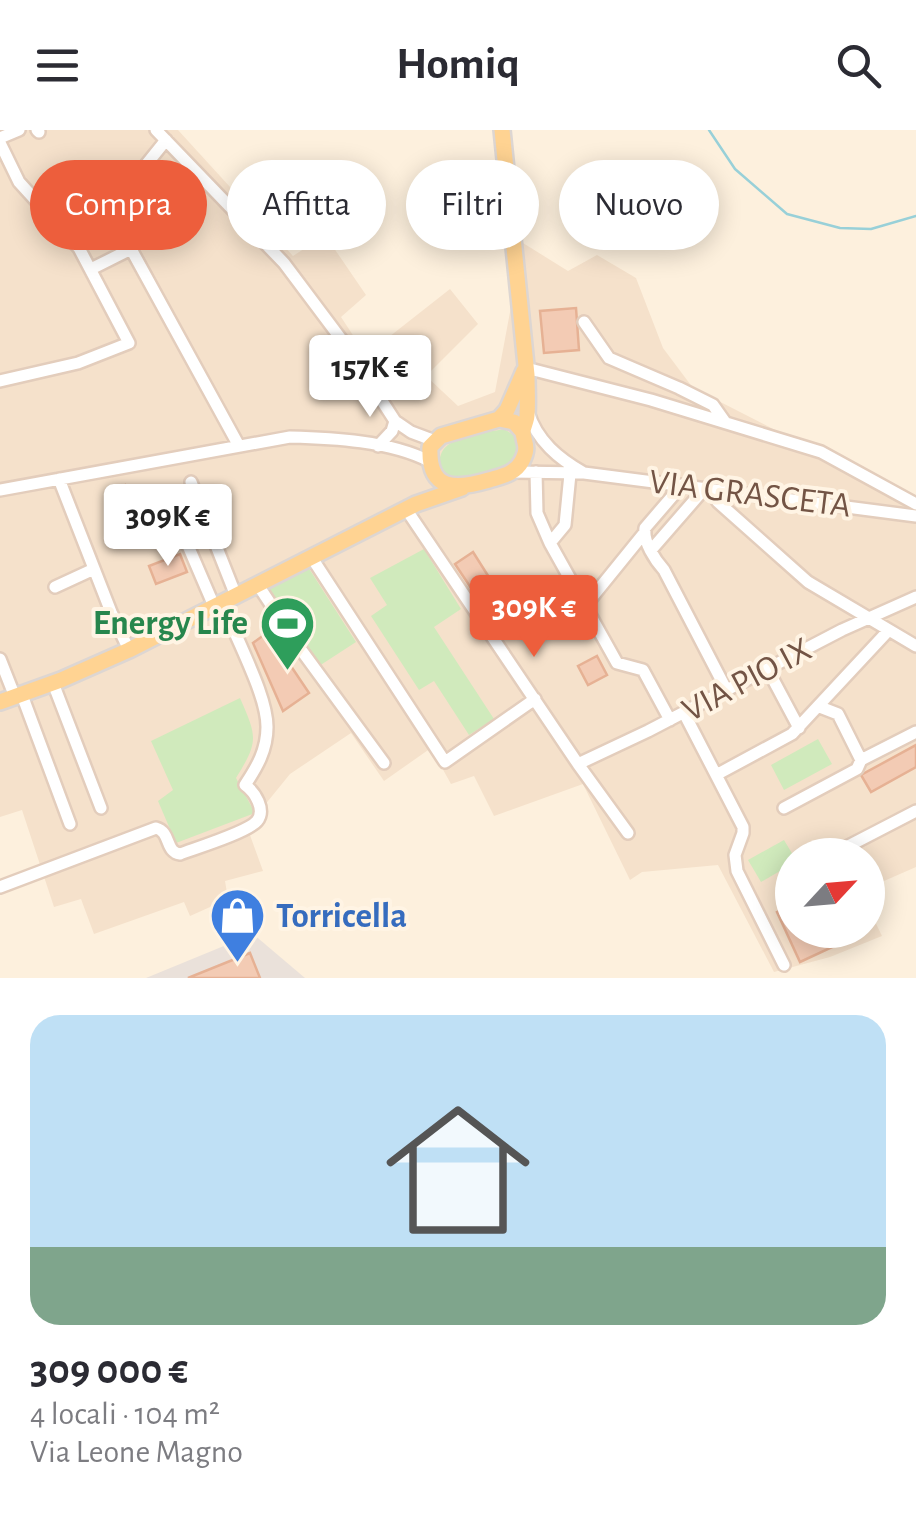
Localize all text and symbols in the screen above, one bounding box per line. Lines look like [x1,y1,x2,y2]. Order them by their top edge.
icon: menu [30,38,85,93]
icon: search [831,38,886,93]
text: Homiq [396,42,520,87]
chip: Compra [30,160,207,250]
chip: Affitta [227,160,386,250]
chip: Filtri [406,160,539,250]
chip: Nuovo [559,160,719,250]
pin: 157K € [289,335,451,420]
text: 157K € [331,351,409,383]
street label: VIA GRASCETA [647,464,853,524]
pin: 309K € [87,484,249,569]
text: 309K € [126,500,210,532]
pin: 309K € [453,575,615,660]
text: 309K € [492,591,576,623]
sports icon: Energy Life [257,593,317,672]
place label: Energy Life [93,606,248,641]
street label: VIA PIO IX [677,632,817,728]
north arrow [775,838,885,948]
map controls [775,838,885,948]
shop icon: Torricella [207,886,267,965]
place label: Torricella [276,899,407,934]
icon: home [368,1080,548,1260]
text: 309 000 € [30,1349,188,1391]
text: 4 locali · 104 m² [30,1398,220,1430]
text: Via Leone Magno [30,1436,243,1468]

